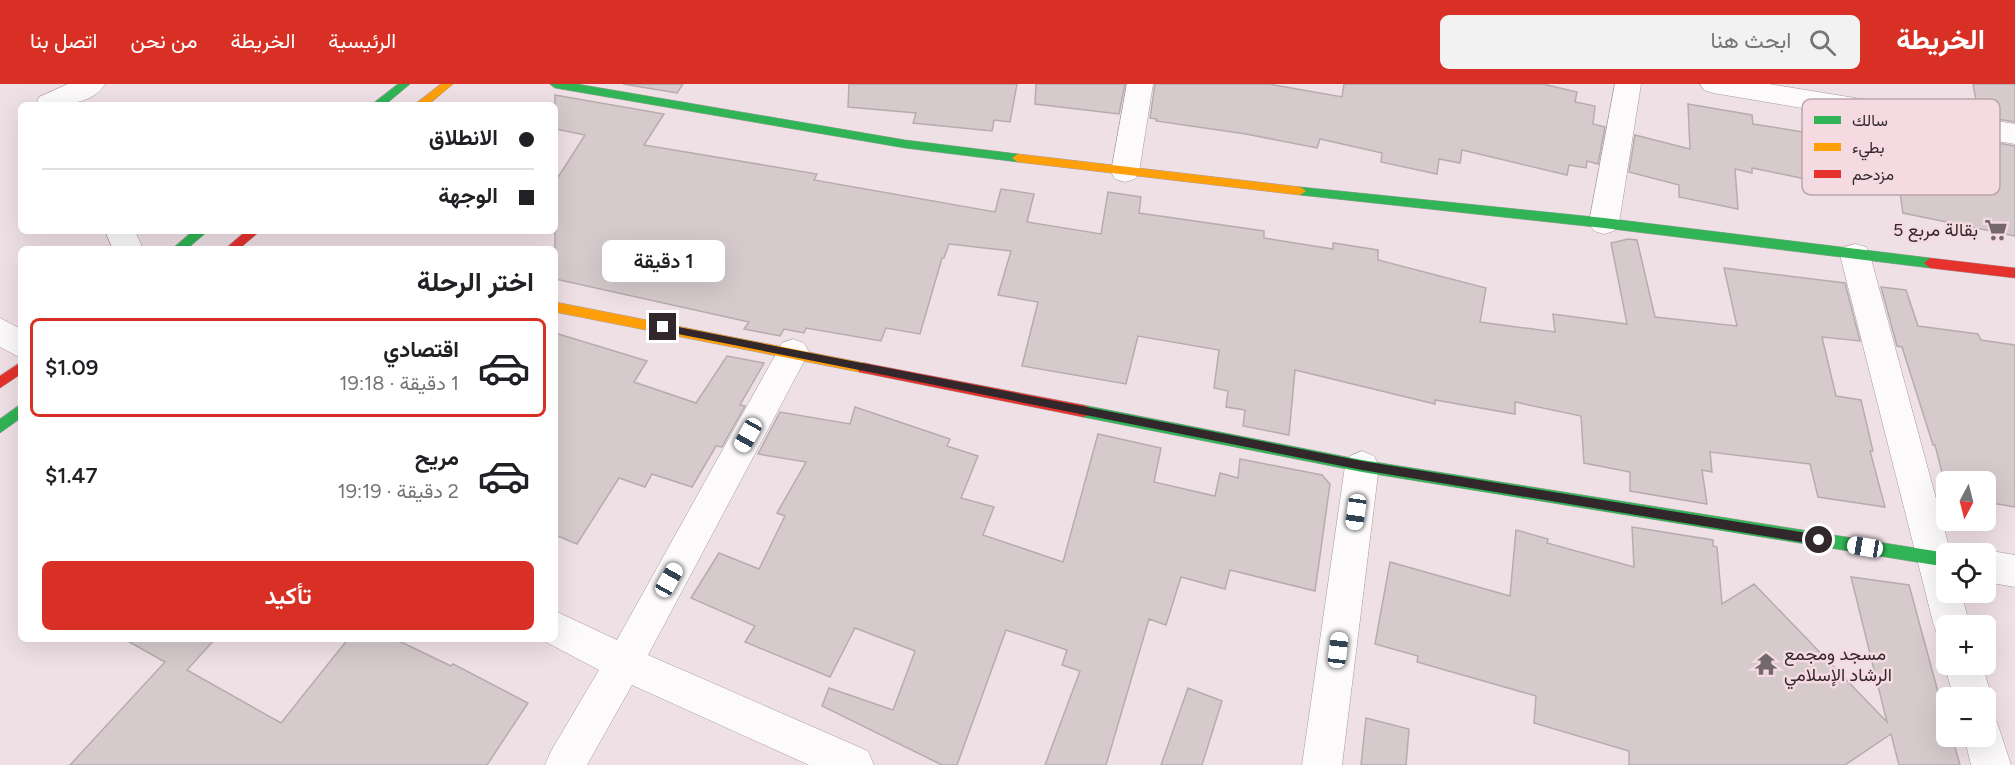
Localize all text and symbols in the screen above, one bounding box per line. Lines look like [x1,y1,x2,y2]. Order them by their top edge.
search box [1440,15,1860,69]
text: الخريطة [1896,22,1985,56]
icon: search [1806,26,1839,59]
text: ابحث هنا [1710,27,1791,54]
text: اتصل بنا [30,28,97,53]
text: من نحن [130,28,197,53]
text: الخريطة [230,28,295,53]
text: الرئيسية [328,28,396,53]
legend [1802,99,2000,195]
text: سالك [1852,111,1888,130]
text: الانطلاق [429,124,498,151]
text: بطيء [1852,138,1884,161]
text: مزدحم [1852,165,1894,185]
text: الوجهة [438,182,498,209]
supermarket icon: بقالة مربع 5 [1983,217,2009,243]
place label: بقالة مربع 5 [1893,219,1978,242]
callout: 1 دقيقة [602,240,724,282]
text: 1 دقيقة [633,249,694,273]
text: اختر الرحلة [417,265,534,298]
route end [649,313,676,340]
text: اقتصادي [383,336,459,363]
icon: car [477,341,531,395]
text: $1.09 [45,354,98,381]
text: 1 دقيقة · 19:18 [339,371,459,395]
car [731,415,765,455]
text: مريح [415,444,459,471]
icon: car [477,449,531,503]
text: $1.47 [45,462,97,489]
north arrow [1936,471,1996,531]
map controls [1936,471,1996,747]
text: 2 دقيقة · 19:19 [337,479,459,503]
car [1345,493,1367,531]
route start [1805,526,1832,553]
car [1846,535,1884,559]
button: locate [1936,543,1996,603]
car [652,560,686,600]
button: تأكيد [42,561,534,630]
button: + [1936,615,1996,675]
car [1327,631,1349,669]
place label: مسجد ومجمع الرشاد الإسلامي [1784,643,1892,690]
temple icon: مسجد ومجمع الرشاد الإسلامي [1753,651,1779,677]
button: − [1936,687,1996,747]

